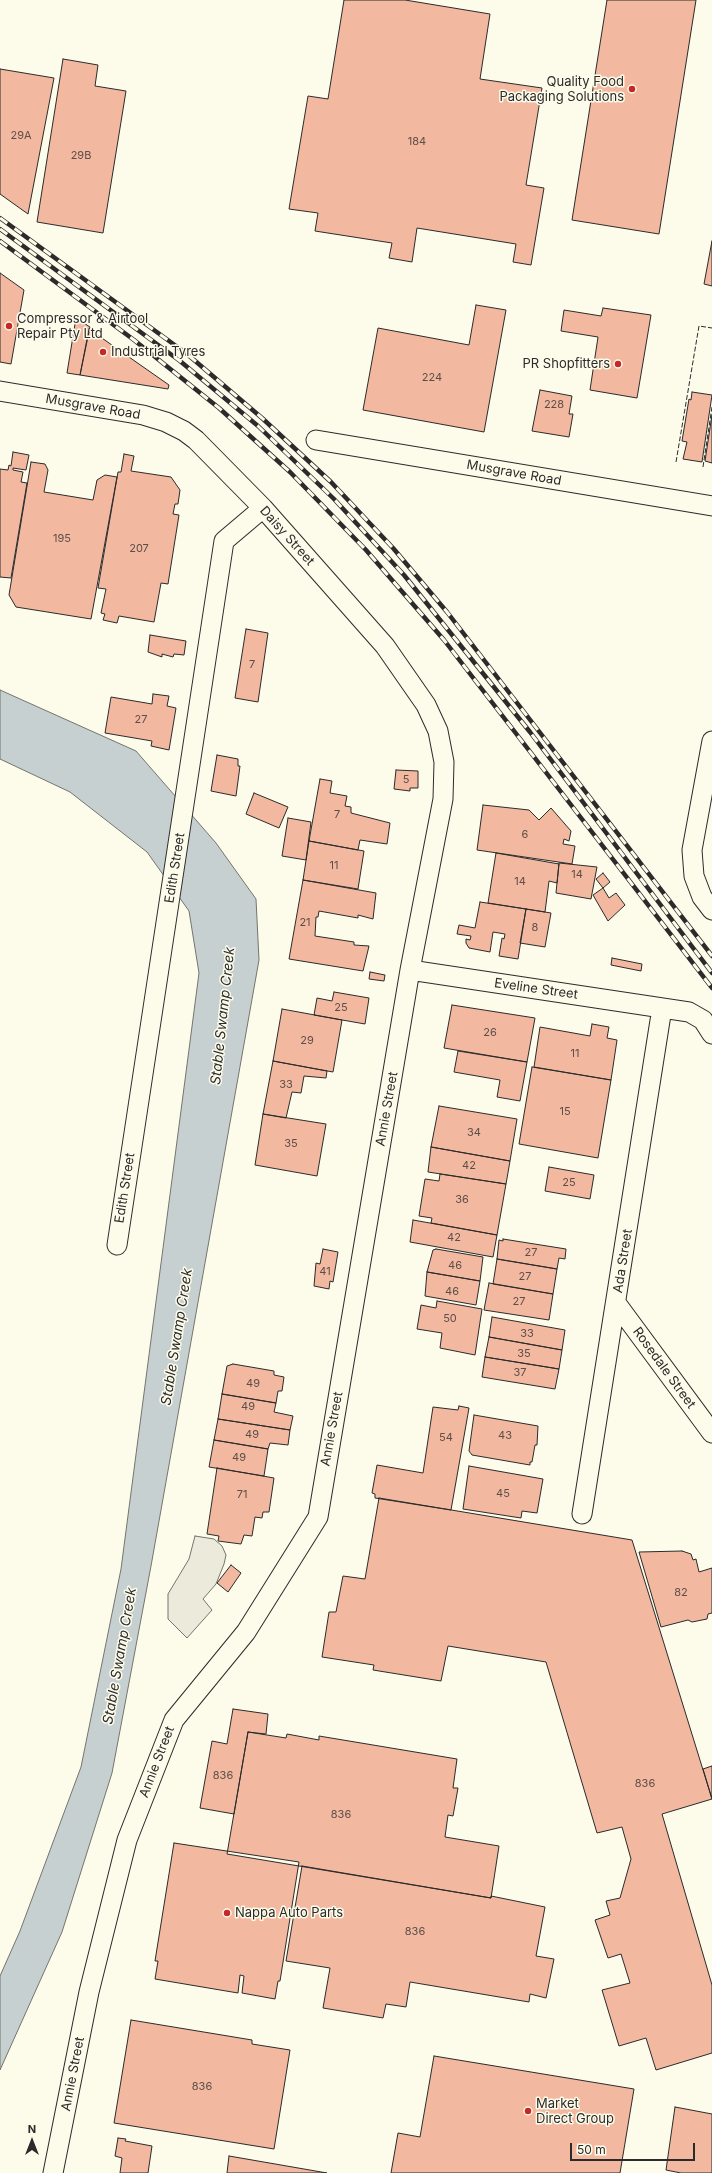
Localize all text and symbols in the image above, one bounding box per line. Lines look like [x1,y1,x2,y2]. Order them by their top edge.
place label: Quality Food Packaging Solutions [499,74,624,105]
marker: Quality Food Packaging Solutions [627,84,637,94]
house number: 29A [10,129,32,143]
house number: 184 [408,135,426,149]
house number: 29B [71,149,91,163]
place label: Compressor & Airtool Repair Pty Ltd [17,311,148,342]
marker: Compressor & Airtool Repair Pty Ltd [4,321,14,331]
place label: Industrial Tyres [111,344,205,360]
marker: Industrial Tyres [98,347,108,357]
place label: PR Shopfitters [523,356,610,372]
marker: PR Shopfitters [613,359,623,369]
house number: 224 [422,371,442,385]
street label: Musgrave Road [44,391,142,423]
house number: 228 [544,398,564,412]
street label: Musgrave Road [465,457,563,489]
street label: Daisy Street [256,503,318,569]
house number: 195 [53,532,71,546]
house number: 207 [129,542,149,556]
house number: 7 [249,658,255,672]
house number: 27 [135,713,147,727]
house number: 5 [403,773,409,787]
house number: 7 [334,808,340,822]
house number: 6 [522,828,528,842]
street label: Edith Street [162,832,188,904]
house number: 11 [330,859,338,873]
house number: 14 [571,868,583,882]
house number: 14 [514,875,526,889]
house number: 21 [299,916,311,930]
house number: 8 [532,921,538,935]
water label: Stable Swamp Creek [207,946,239,1086]
street label: Eveline Street [493,975,579,1003]
house number: 25 [334,1001,348,1015]
house number: 26 [483,1026,497,1040]
house number: 29 [300,1034,314,1048]
house number: 11 [571,1047,579,1061]
street label: Annie Street [373,1071,401,1147]
house number: 33 [279,1078,293,1092]
house number: 15 [559,1105,571,1119]
house number: 34 [467,1126,481,1140]
house number: 35 [284,1137,298,1151]
street label: Edith Street [112,1152,138,1224]
house number: 42 [462,1159,476,1173]
house number: 25 [562,1176,576,1190]
house number: 36 [455,1193,469,1207]
street label: Ada Street [610,1228,636,1294]
house number: 42 [447,1231,461,1245]
house number: 27 [525,1246,537,1260]
house number: 46 [448,1259,462,1273]
house number: 41 [319,1265,331,1279]
water label: Stable Swamp Creek [158,1267,196,1407]
house number: 27 [519,1270,531,1284]
house number: 46 [445,1285,459,1299]
house number: 27 [513,1295,525,1309]
house number: 50 [443,1312,457,1326]
street label: Rosedale Street [629,1324,699,1412]
house number: 33 [520,1327,534,1341]
house number: 35 [517,1347,531,1361]
house number: 37 [513,1366,527,1380]
house number: 49 [246,1377,260,1391]
street label: Annie Street [318,1391,346,1467]
house number: 49 [241,1400,255,1414]
house number: 49 [245,1428,259,1442]
house number: 43 [498,1429,512,1443]
house number: 54 [439,1431,453,1445]
house number: 49 [232,1451,246,1465]
house number: 45 [496,1487,510,1501]
house number: 71 [237,1488,247,1502]
water label: Stable Swamp Creek [100,1586,140,1726]
house number: 82 [674,1586,688,1600]
street label: Annie Street [136,1724,178,1800]
house number: 836 [213,1769,233,1783]
house number: 836 [635,1777,655,1791]
house number: 836 [331,1808,351,1822]
place label: Nappa Auto Parts [235,1905,343,1921]
marker: Nappa Auto Parts [222,1908,232,1918]
house number: 836 [405,1925,425,1939]
street label: Annie Street [58,2036,88,2112]
house number: 836 [192,2080,212,2094]
place label: Market Direct Group [536,2096,614,2127]
marker: Market Direct Group [523,2106,533,2116]
north arrow [12,2121,52,2161]
text: N [28,2122,36,2136]
scale bar [572,2135,697,2161]
text: 50 m [577,2142,606,2157]

